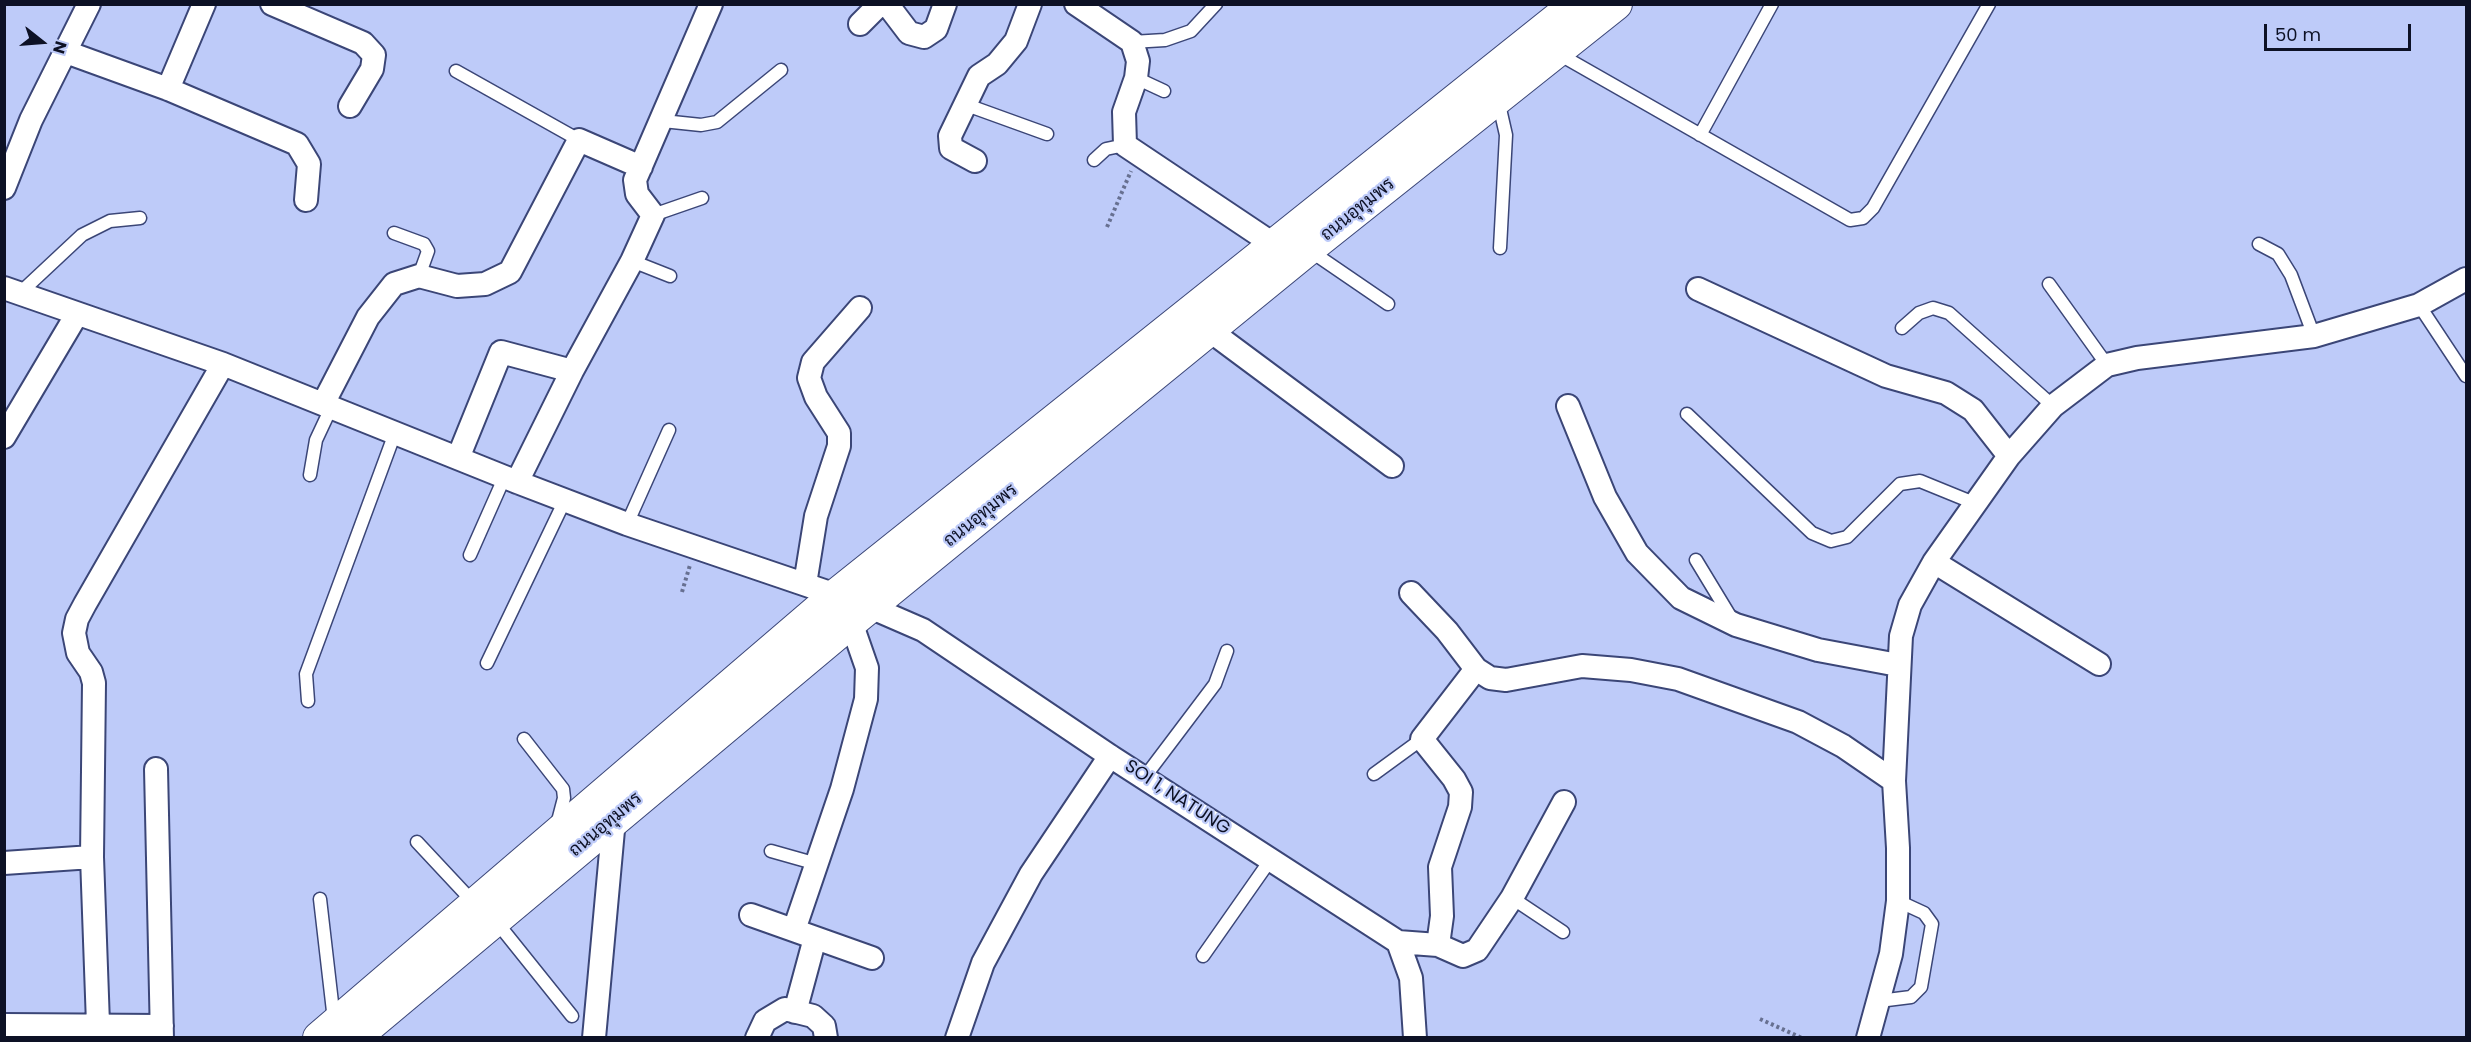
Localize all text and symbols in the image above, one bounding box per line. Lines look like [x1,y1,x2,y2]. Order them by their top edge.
north arrow [12,12,72,72]
scale bar [2267,12,2414,50]
text: 50 m [2275,22,2321,47]
text: N [47,38,72,57]
street label: ถนนอุทุมพร [1317,174,1399,246]
street label: ถนนอุทุมพร [940,480,1022,552]
street label: SOI 1, NATUNG [1120,756,1234,840]
street label: ถนนอุทุมพร [565,788,647,862]

